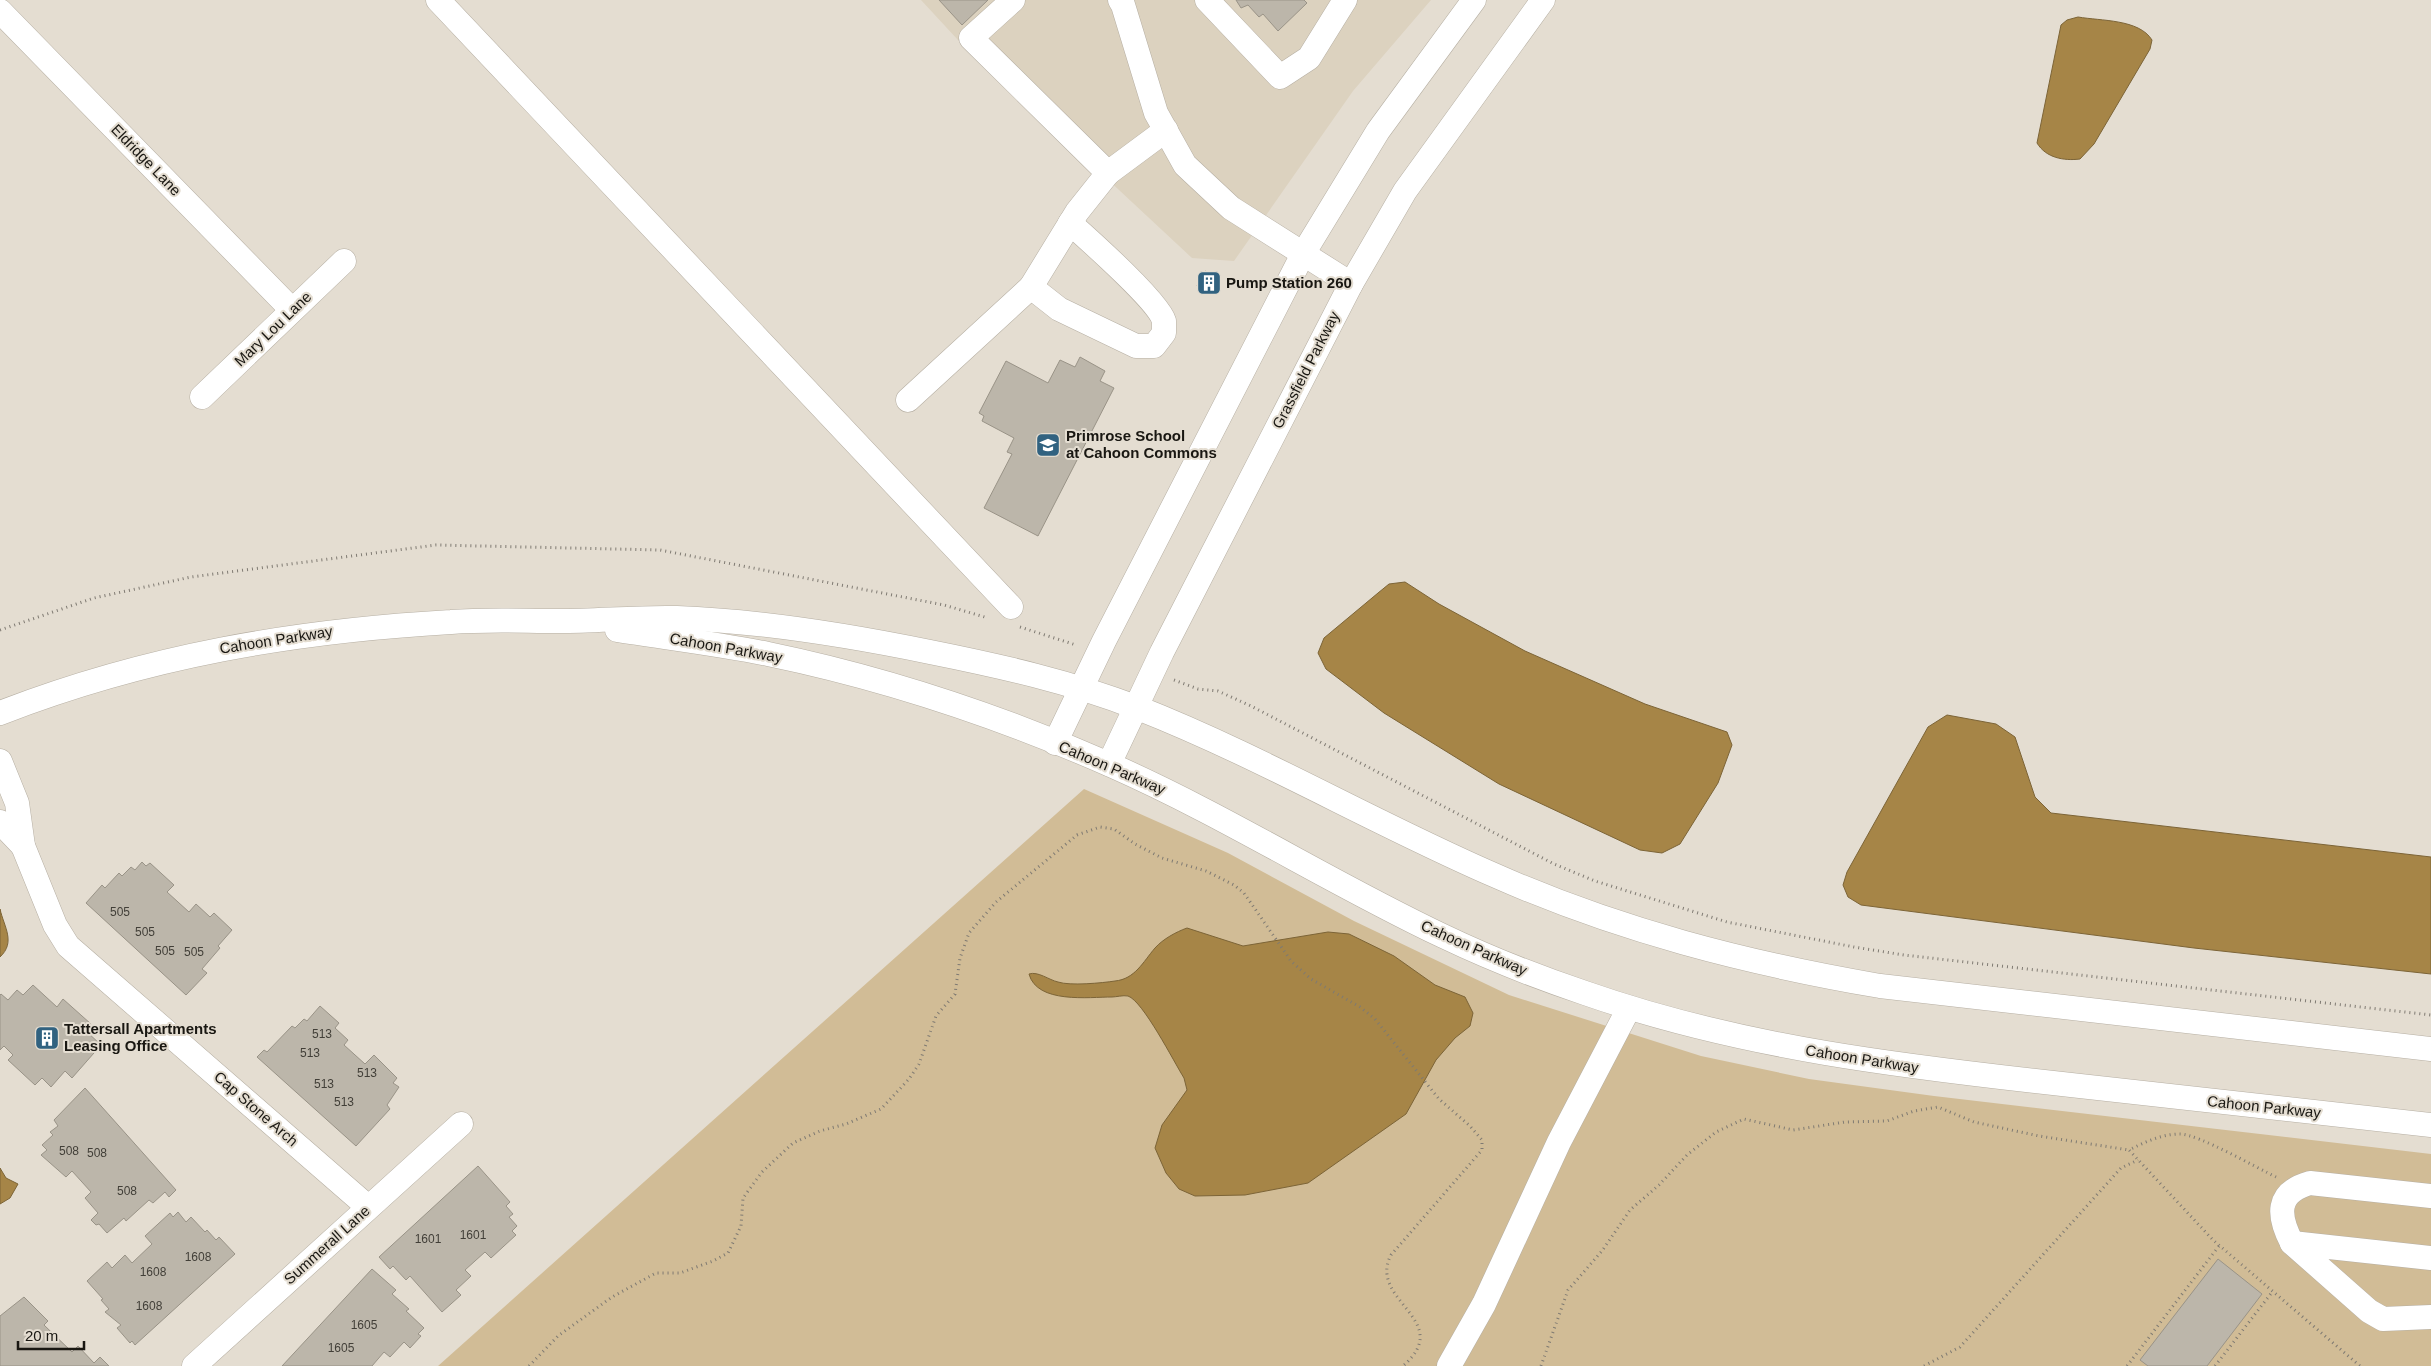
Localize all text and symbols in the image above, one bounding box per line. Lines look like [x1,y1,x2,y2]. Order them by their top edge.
street label: Eldridge Lane [108,120,185,199]
building icon: Pump Station 260 [1196,270,1222,296]
place label: Pump Station 260 [1226,274,1352,291]
street label: Mary Lou Lane [231,288,315,370]
street label: Grassfield Parkway [1269,308,1343,431]
place label: Primrose School at Cahoon Commons [1066,427,1217,461]
school or university icon: Primrose School at Cahoon Commons [1035,432,1061,458]
street label: Cahoon Parkway [218,622,334,657]
street label: Cahoon Parkway [668,629,784,666]
street label: Cahoon Parkway [1056,737,1169,798]
house number: 505 [110,905,130,919]
street label: Cahoon Parkway [1419,917,1530,979]
house number: 505 [135,925,155,939]
house number: 505 [155,944,175,958]
house number: 505 [184,945,204,959]
place label: Tattersall Apartments Leasing Office [64,1020,217,1054]
building icon: Tattersall Apartments Leasing Office [34,1025,60,1051]
house number: 513 [312,1027,332,1041]
street label: Cahoon Parkway [1804,1041,1920,1076]
house number: 513 [300,1046,320,1060]
house number: 513 [357,1066,377,1080]
street label: Cap Stone Arch [211,1068,302,1150]
house number: 513 [314,1077,334,1091]
street label: Cahoon Parkway [2206,1092,2322,1121]
house number: 513 [334,1095,354,1109]
house number: 508 [59,1144,79,1158]
house number: 508 [87,1146,107,1160]
house number: 508 [117,1184,137,1198]
street label: Summerall Lane [280,1202,373,1287]
house number: 1601 [460,1228,487,1242]
house number: 1601 [415,1232,442,1246]
house number: 1608 [185,1250,212,1264]
house number: 1608 [140,1265,167,1279]
house number: 1608 [136,1299,163,1313]
scale bar [18,1318,84,1350]
house number: 1605 [351,1318,378,1332]
text: 20 m [25,1327,58,1344]
house number: 1605 [328,1341,355,1355]

